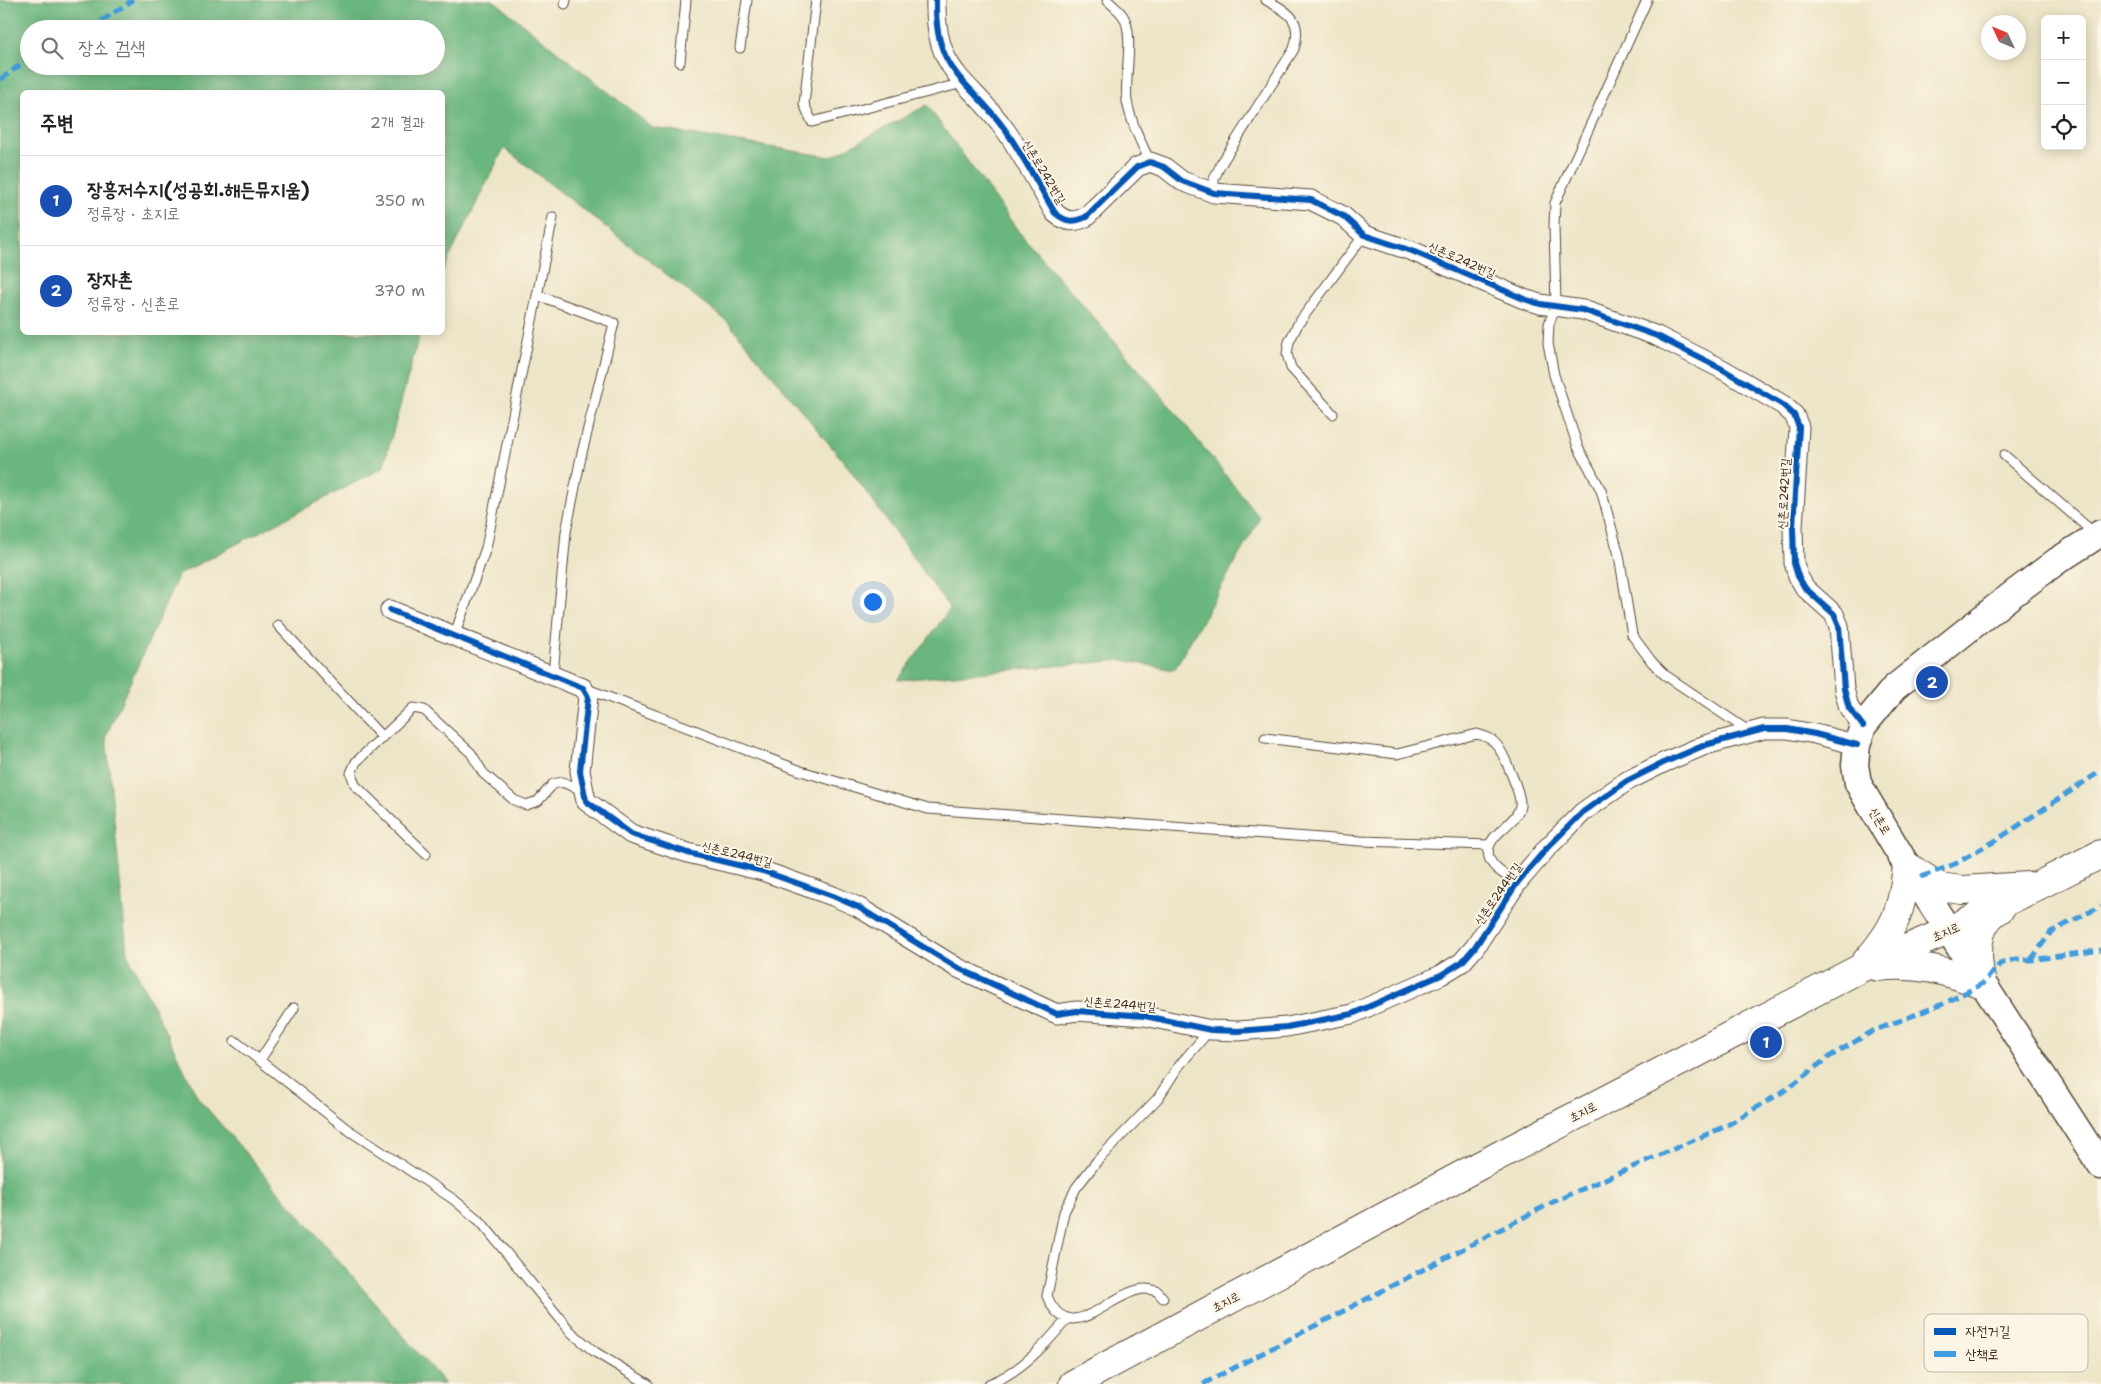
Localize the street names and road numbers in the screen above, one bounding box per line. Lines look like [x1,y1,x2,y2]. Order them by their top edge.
street label: 신촌로242번길 [1019,137,1070,207]
street label: 신촌로242번길 [1426,238,1498,282]
street label: 신촌로242번길 [1774,457,1794,530]
street label: 신촌로 [1866,804,1894,838]
street label: 신촌로244번길 [700,837,774,871]
street label: 신촌로244번길 [1471,859,1526,928]
street label: 초지로 [1930,919,1962,945]
street label: 신촌로244번길 [1083,993,1157,1015]
street label: 초지로 [1566,1098,1600,1126]
street label: 초지로 [1209,1288,1243,1316]

